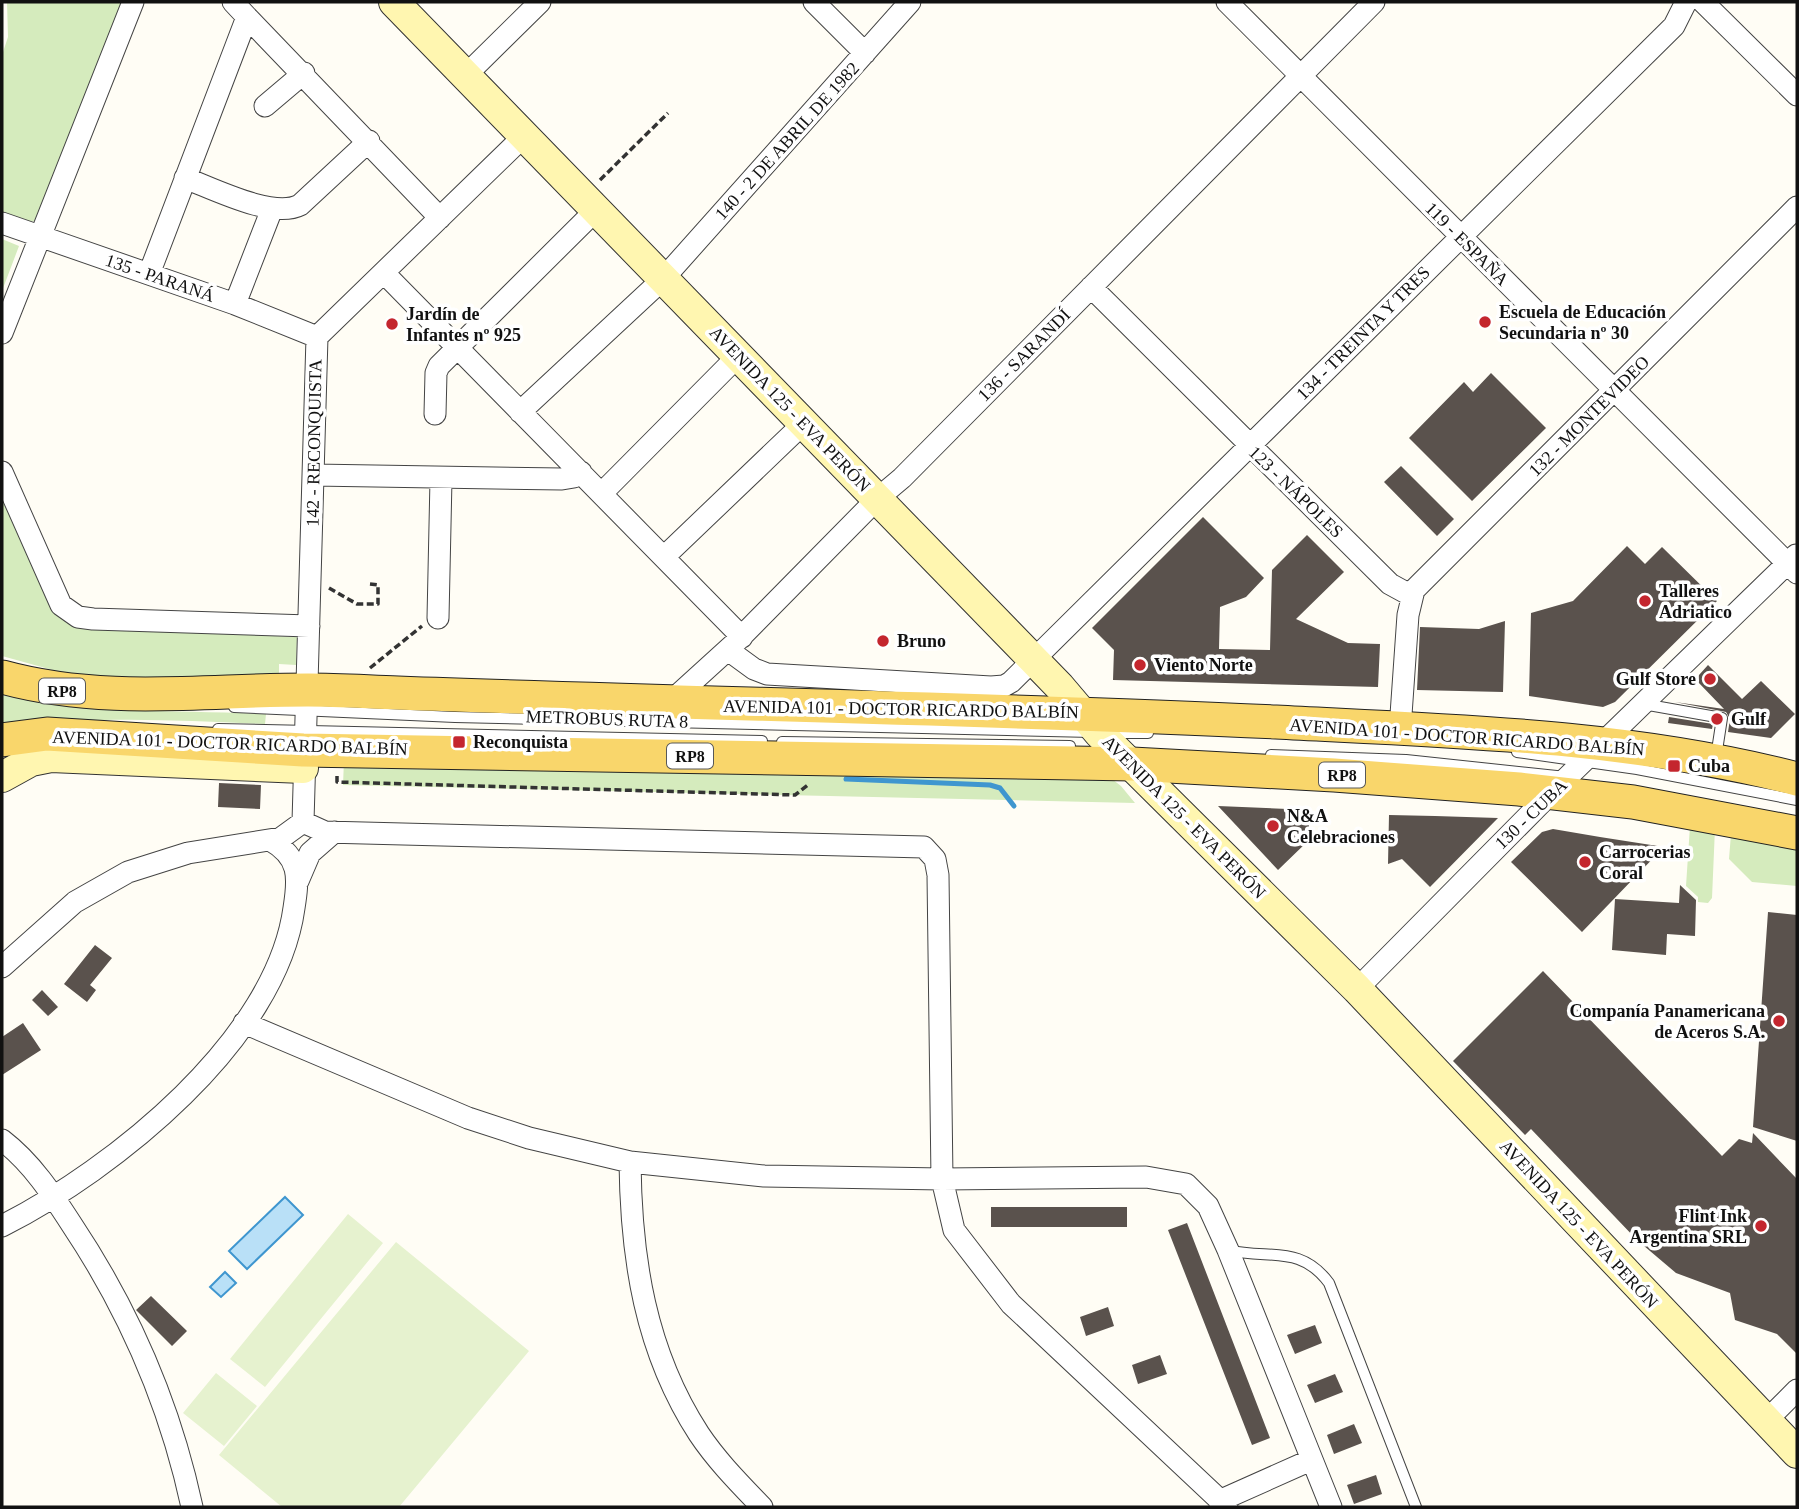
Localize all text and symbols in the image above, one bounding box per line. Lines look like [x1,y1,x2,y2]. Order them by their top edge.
street label: 140 - 2 DE ABRIL DE 1982 [711,58,863,224]
street label: 119 - ESPAÑA [1421,197,1514,290]
street label: 135 - PARANÁ [103,249,218,306]
street label: 134 - TREINTA Y TRES [1292,262,1434,404]
place label: Escuela de Educación Secundaria nº 30 [1499,302,1666,343]
place label: Jardín de Infantes nº 925 [406,304,521,345]
street label: 136 - SARANDÍ [973,304,1074,405]
marker: Escuela de Educación Secundaria nº 30 [1477,314,1493,330]
marker: Jardín de Infantes nº 925 [384,316,400,332]
street label: AVENIDA 125 - EVA PERÓN [706,321,875,496]
street label: 132 - MONTEVIDEO [1525,352,1653,480]
street label: 142 - RECONQUISTA [303,359,325,527]
street label: 123 - NÁPOLES [1245,441,1348,542]
place label: Talleres Adriatico [1659,581,1732,622]
marker: Talleres Adriatico [1637,593,1653,609]
place label: Bruno [897,631,946,651]
marker: Bruno [875,633,891,649]
place label: Viento Norte [1154,655,1253,675]
marker: Viento Norte [1132,657,1148,673]
place label: Gulf Store [1616,669,1696,689]
marker: Gulf Store [1702,671,1718,687]
road number: RP8 [39,678,85,704]
street label: AVENIDA 101 - DOCTOR RICARDO BALBÍN [723,695,1079,722]
street label: METROBUS RUTA 8 [525,706,689,732]
place label: Gulf [1731,709,1767,729]
marker: Gulf [1709,711,1725,727]
street label: AVENIDA 101 - DOCTOR RICARDO BALBÍN [1289,714,1645,759]
street label: AVENIDA 101 - DOCTOR RICARDO BALBÍN [52,726,408,759]
street label: AVENIDA 125 - EVA PERÓN [1098,731,1270,903]
place label: Reconquista [473,732,568,752]
marker: Reconquista [451,734,467,750]
road number: RP8 [667,744,713,768]
place label: Cuba [1688,756,1730,776]
marker: Cuba [1666,758,1682,774]
road number: RP8 [1319,762,1365,788]
street label: 130 - CUBA [1491,775,1571,853]
place label: N&A Celebraciones [1287,806,1395,847]
marker: N&A Celebraciones [1265,818,1281,834]
place label: Carrocerias Coral [1599,842,1691,883]
marker: Carrocerias Coral [1577,854,1593,870]
place label: Companía Panamericana de Aceros S.A. [1570,1001,1765,1042]
marker: Companía Panamericana de Aceros S.A. [1771,1013,1787,1029]
street label: AVENIDA 125 - EVA PERÓN [1496,1135,1663,1312]
place label: Flint Ink Argentina SRL [1629,1206,1747,1247]
marker: Flint Ink Argentina SRL [1753,1218,1769,1234]

